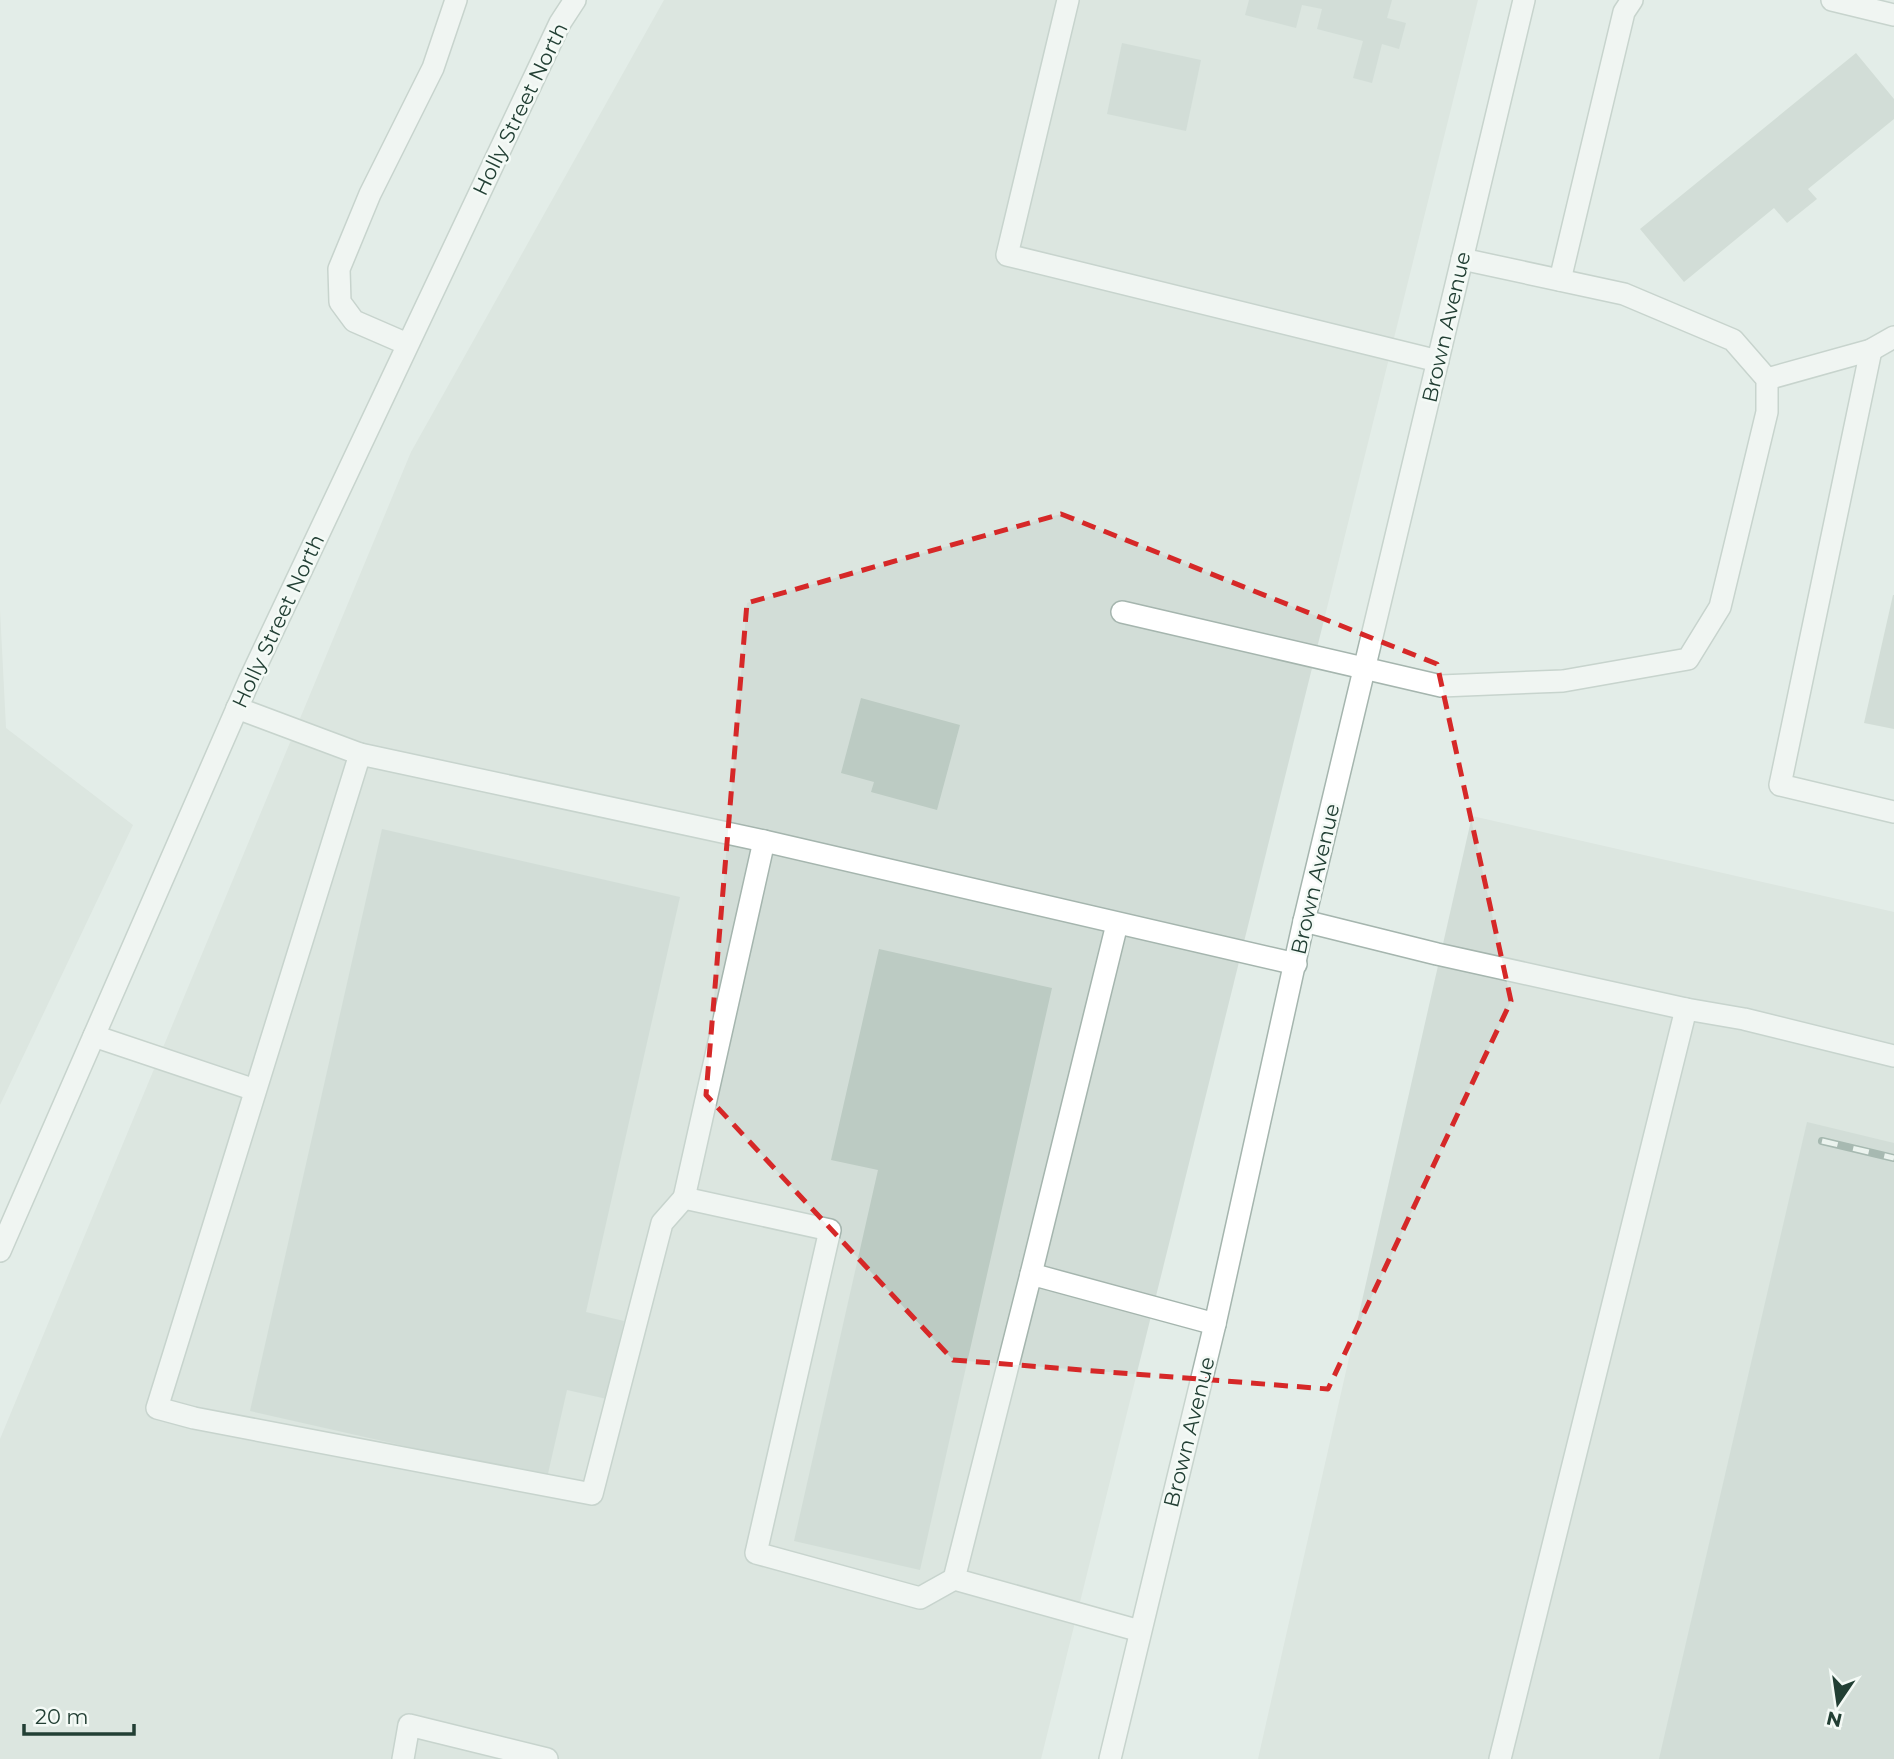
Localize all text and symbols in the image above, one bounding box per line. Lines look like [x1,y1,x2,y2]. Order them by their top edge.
street label: Holly Street North [467,19,573,199]
street label: Brown Avenue [1416,249,1476,405]
street label: Holly Street North [227,530,329,712]
street label: Brown Avenue [1285,801,1345,957]
street label: Brown Avenue [1158,1354,1220,1510]
north arrow [1803,1668,1873,1738]
scale bar [24,1692,135,1736]
text: 20 m [35,1704,89,1729]
text: N [1824,1706,1844,1732]

